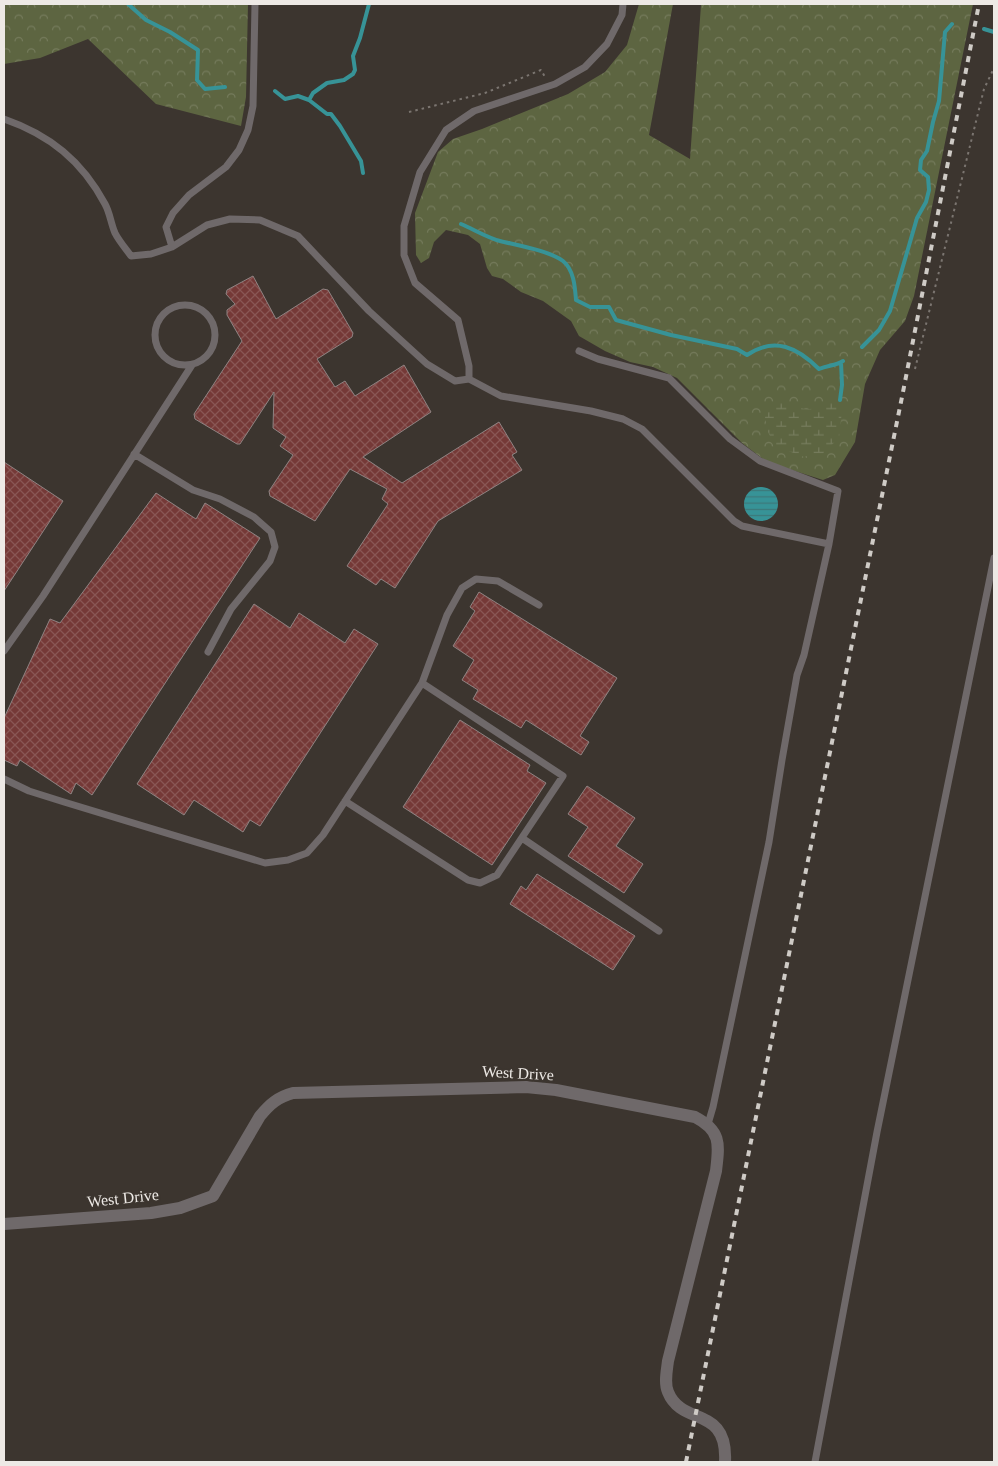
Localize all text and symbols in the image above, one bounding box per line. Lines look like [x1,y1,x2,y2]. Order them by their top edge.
street label: West Drive [482,1063,554,1083]
street label: West Drive [86,1186,160,1210]

